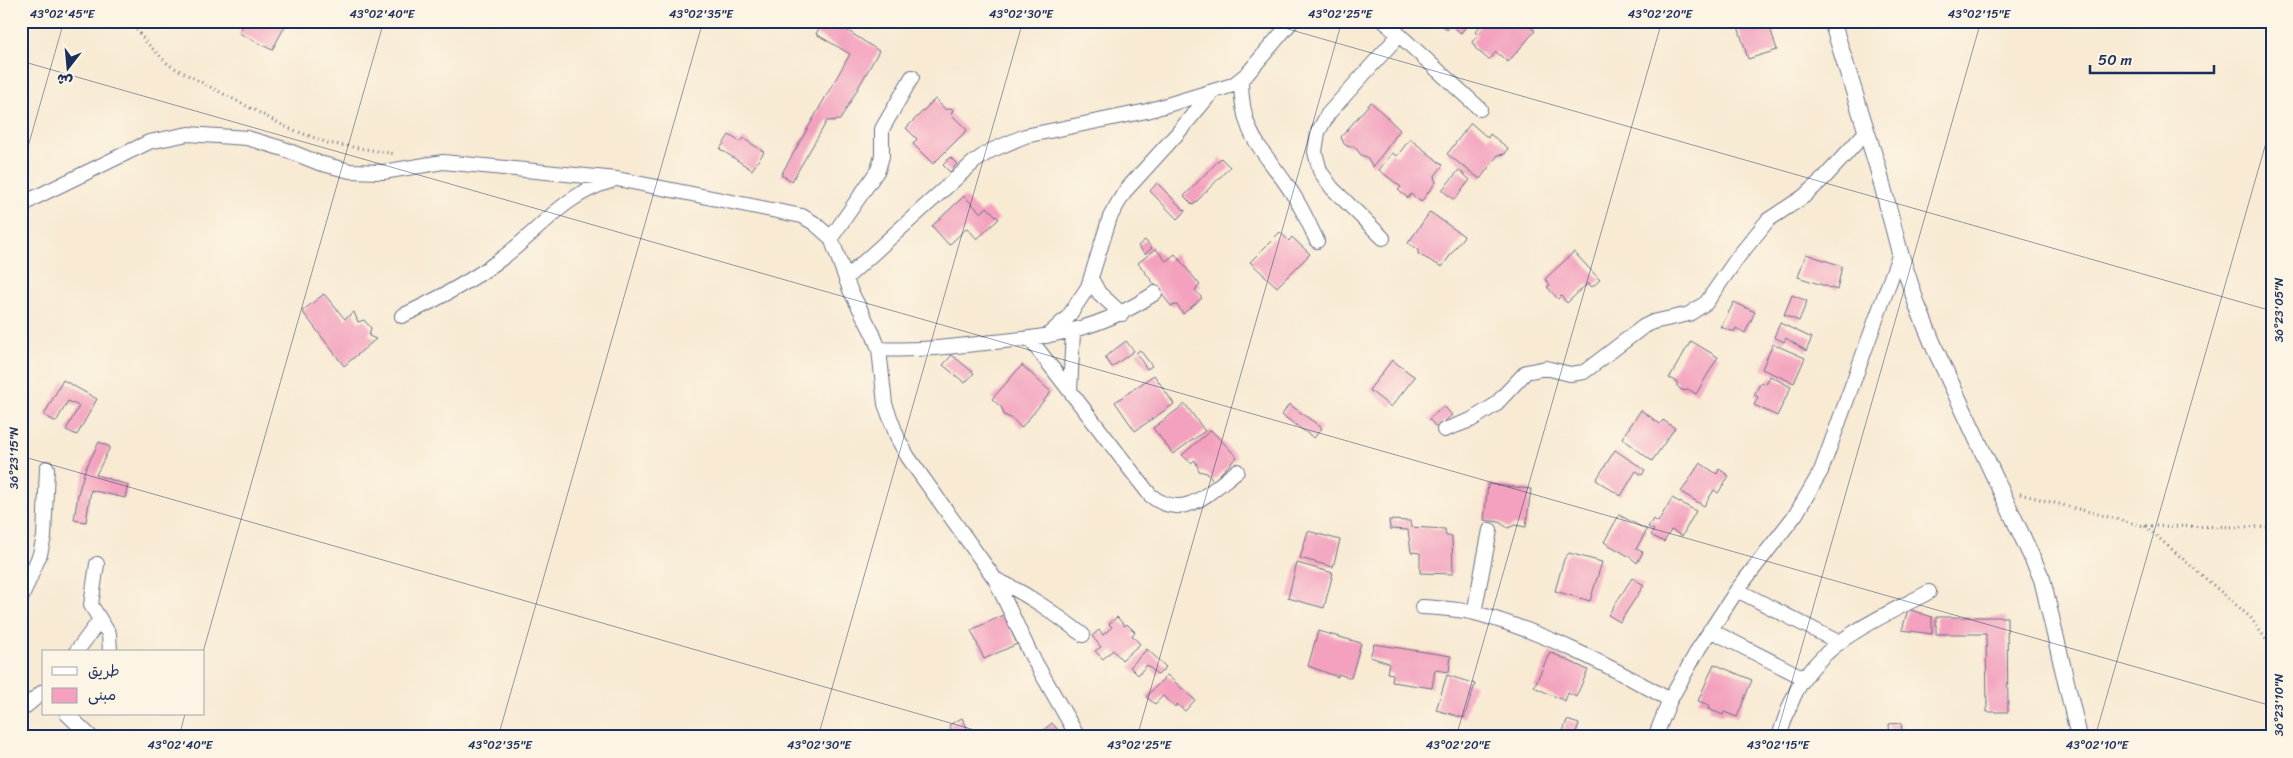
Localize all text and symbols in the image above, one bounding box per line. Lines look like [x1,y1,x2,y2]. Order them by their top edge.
text: 43°02'45"E [30,3,96,25]
text: 43°02'40"E [350,3,416,25]
text: 43°02'35"E [669,3,734,25]
text: 43°02'30"E [989,3,1054,25]
text: 43°02'25"E [1308,3,1373,25]
text: 43°02'20"E [1628,3,1694,25]
text: 43°02'15"E [1948,3,2011,25]
north arrow [42,42,92,92]
scale bar [2090,42,2214,74]
text: 50 m [2098,47,2133,73]
text: ش [54,66,75,94]
text: 36°23'05"N [2268,277,2290,342]
text: 36°23'15"N [3,426,25,489]
legend [42,650,205,716]
text: طريق [88,658,120,684]
text: 36°23'10"N [2268,673,2290,736]
text: مبنى [88,682,116,708]
text: 43°02'40"E [148,734,214,756]
text: 43°02'35"E [468,734,533,756]
text: 43°02'30"E [787,734,852,756]
text: 43°02'25"E [1107,734,1172,756]
text: 43°02'20"E [1426,734,1492,756]
text: 43°02'15"E [1747,734,1810,756]
text: 43°02'10"E [2066,734,2130,756]

